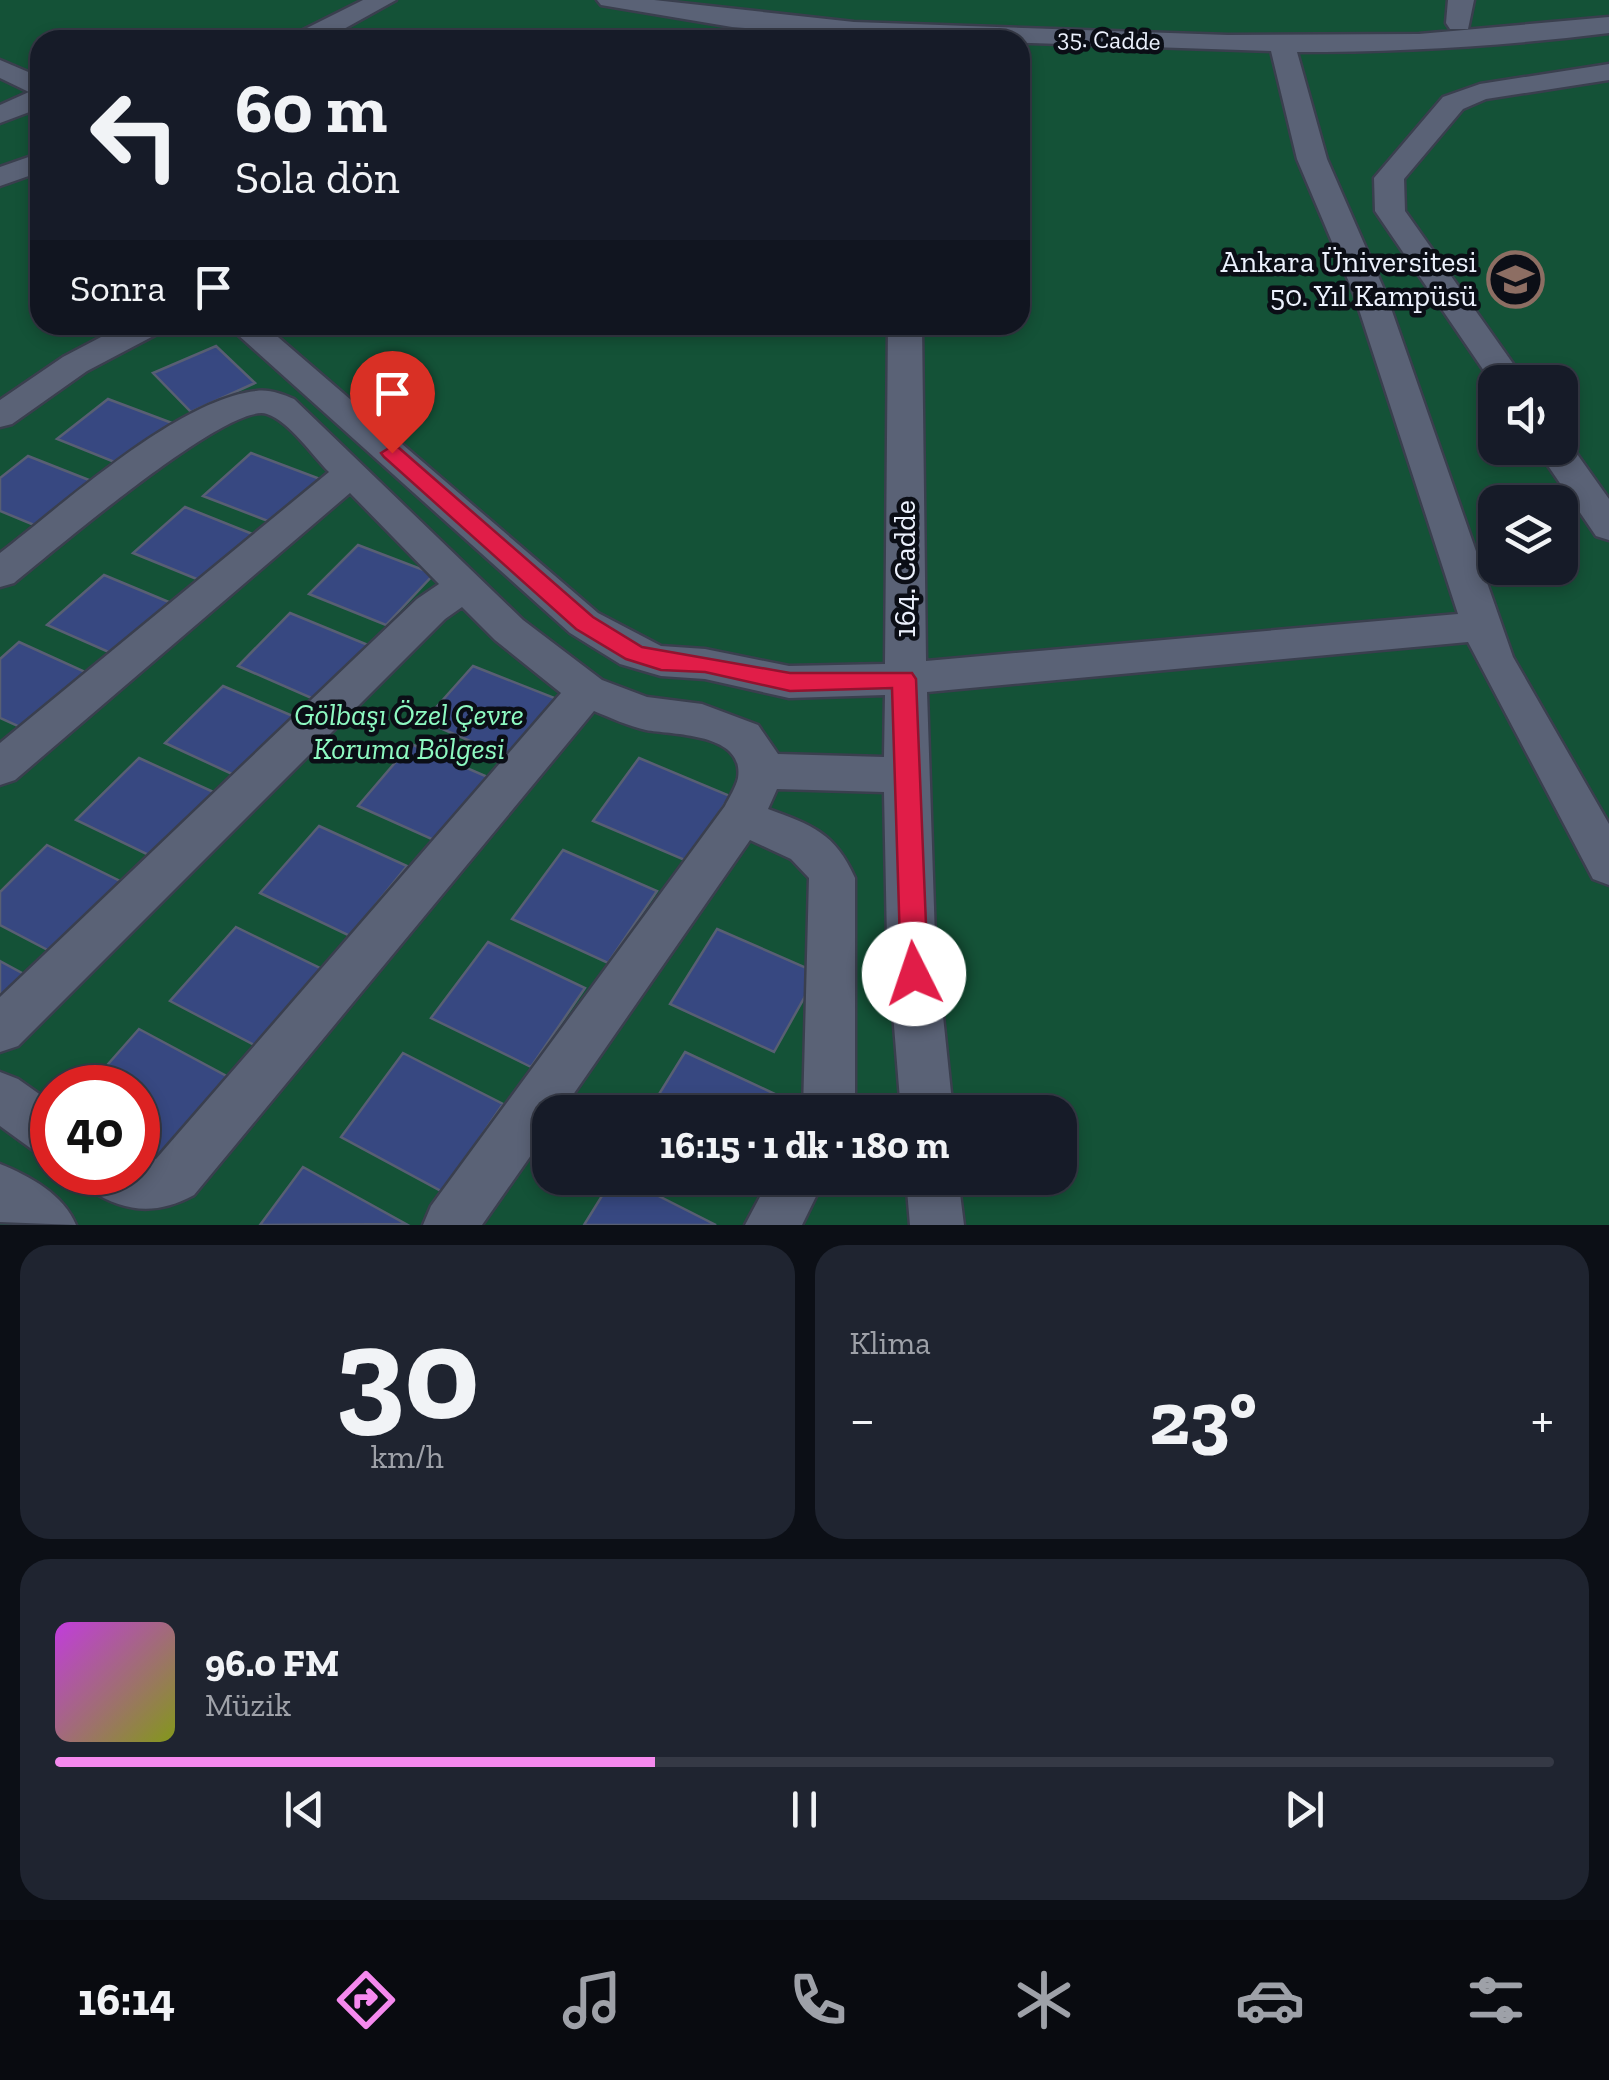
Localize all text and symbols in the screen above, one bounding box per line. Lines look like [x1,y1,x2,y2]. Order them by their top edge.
street label: 35. Cadde [1057,22,1161,56]
text: 60 m [235,66,387,150]
icon: left [70,70,200,200]
text: Sola dön [235,151,400,205]
place label: Ankara Üniversitesi 50. Yıl Kampüsü [1221,244,1477,314]
school or university icon: Ankara Üniversitesi 50. Yıl Kampüsü [1486,249,1546,309]
icon: arrive [186,260,241,315]
text: Sonra [70,265,166,311]
pin [350,351,435,454]
map controls [1478,365,1578,585]
button: sound [1478,365,1578,465]
icon: arrive [365,366,420,421]
button: layers [1478,485,1578,585]
street label: 164. Cadde [887,500,923,638]
park label: Gölbaşı Özel Çevre Koruma Bölgesi [294,697,524,767]
position arrow [862,922,966,1026]
speed limit sign: 40 [30,1065,160,1195]
text: 16:15 · 1 dk · 180 m [660,1122,949,1168]
text: 30 [335,1295,479,1451]
text: Klima [850,1324,931,1362]
text: 23° [1149,1373,1257,1463]
text: − [850,1386,875,1452]
text: + [1531,1386,1554,1452]
text: km/h [371,1438,444,1476]
text: 96.0 FM [205,1640,339,1686]
text: Müzik [205,1686,291,1724]
icon: previous [277,1782,332,1837]
icon: pause [777,1782,832,1837]
icon: next [1277,1782,1332,1837]
icon: directions [331,1965,401,2035]
icon: music [557,1965,627,2035]
icon: phone [783,1965,853,2035]
icon: climate [1009,1965,1079,2035]
icon: car [1235,1965,1305,2035]
icon: filters [1461,1965,1531,2035]
text: 16:14 [78,1973,175,2027]

